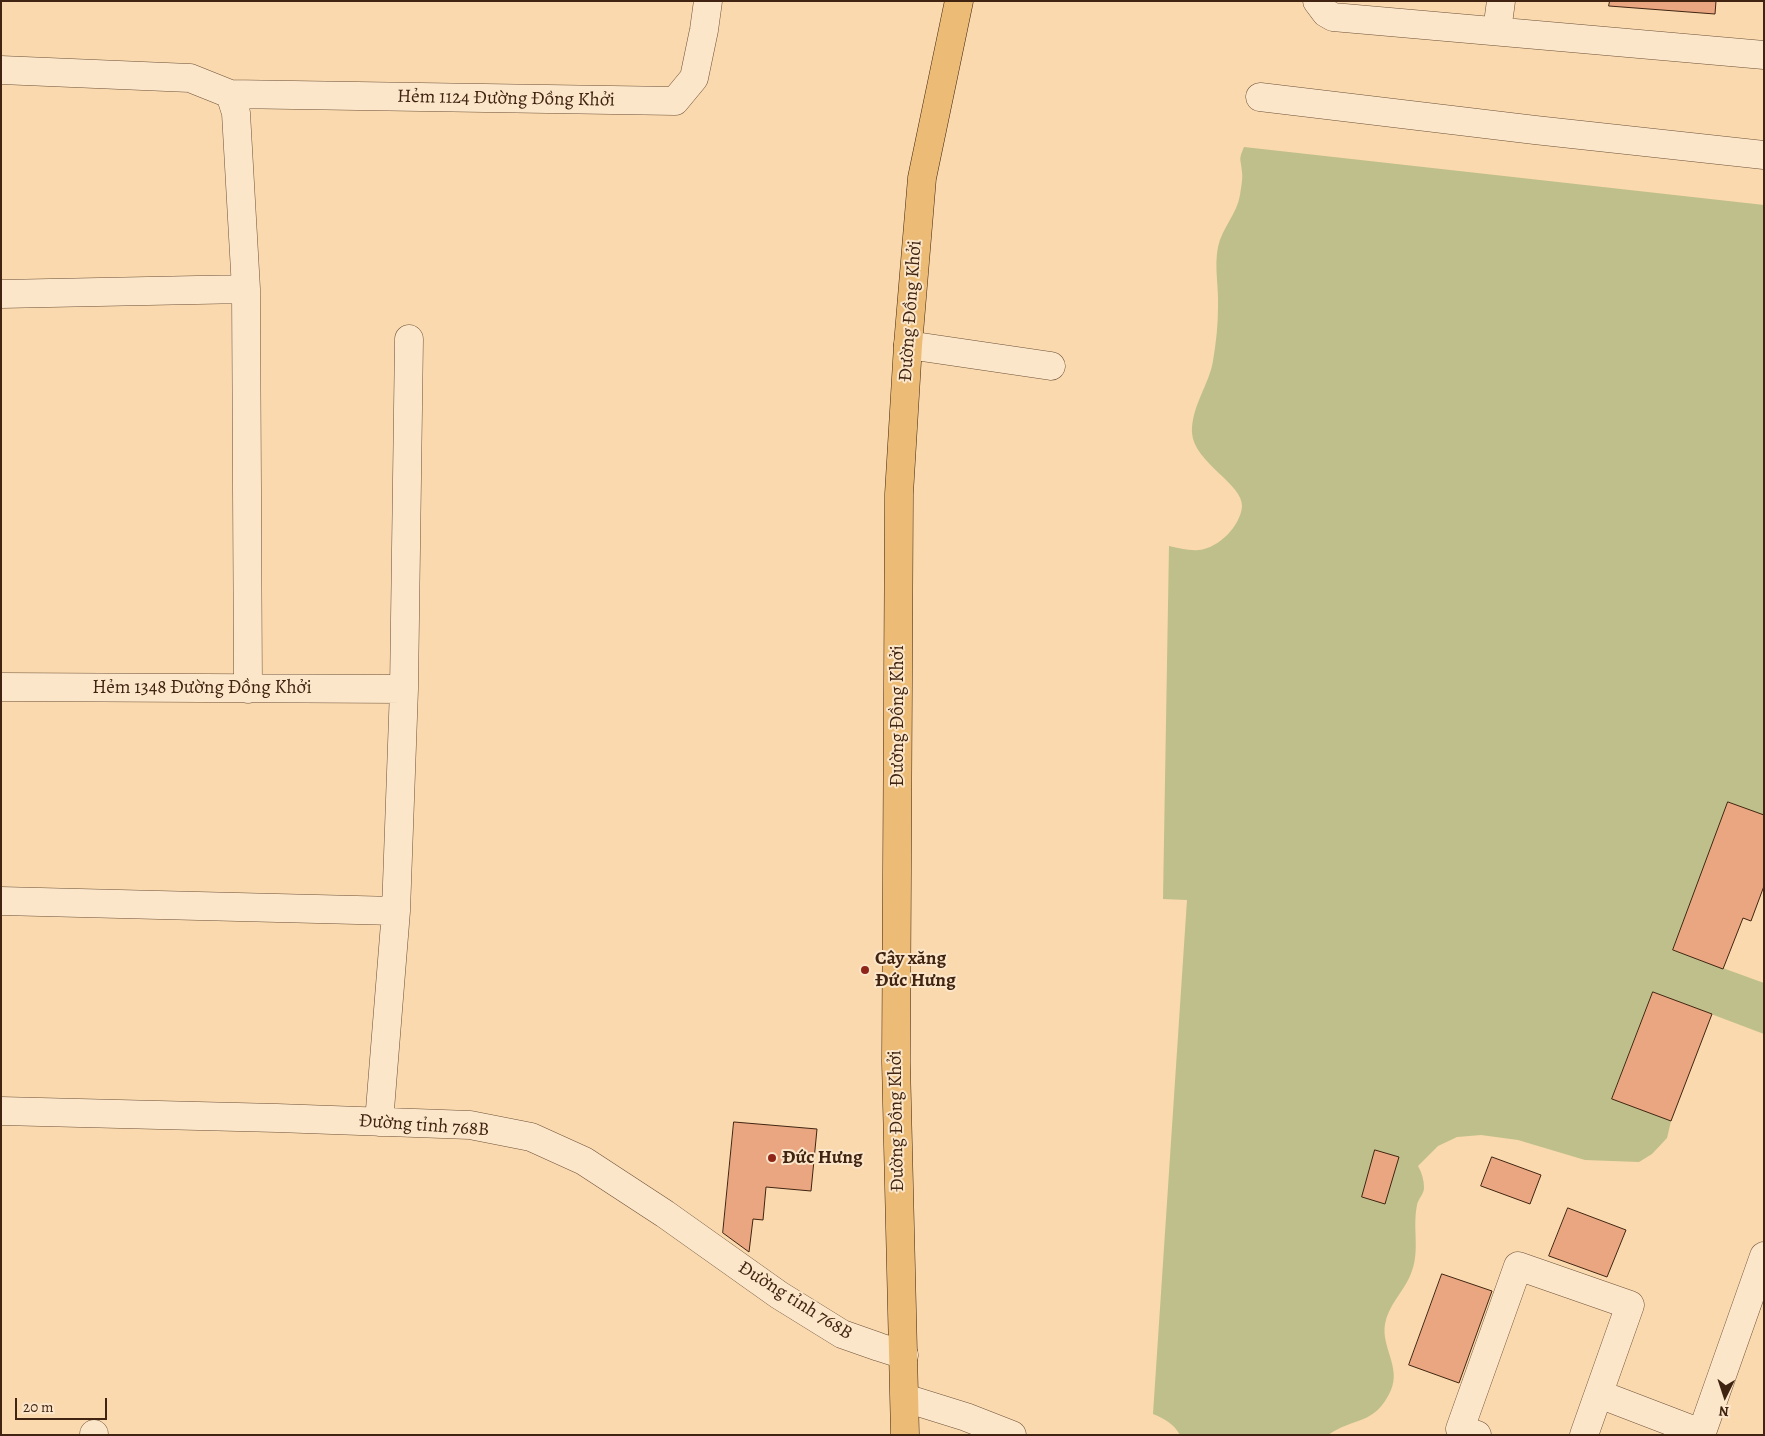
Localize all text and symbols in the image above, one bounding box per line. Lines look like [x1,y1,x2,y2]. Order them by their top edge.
street label: Hẻm 1124 Đường Đồng Khởi [397,86,615,112]
street label: Đường Đồng Khởi [895,240,927,382]
street label: Đường Đồng Khởi [887,645,909,787]
street label: Hẻm 1348 Đường Đồng Khởi [92,677,312,699]
place label: Cây xăng Đức Hưng [875,948,956,992]
marker: Cây xăng Đức Hưng [859,964,871,976]
street label: Đường Đồng Khởi [884,1050,910,1192]
street label: Đường tỉnh 768B [358,1110,490,1142]
place label: Đức Hưng [782,1147,863,1169]
marker: Đức Hưng [766,1152,778,1164]
street label: Đường tỉnh 768B [733,1257,857,1345]
north arrow [1700,1371,1750,1421]
scale bar [18,1388,110,1420]
text: 20 m [23,1397,54,1417]
text: N [1718,1402,1730,1421]

